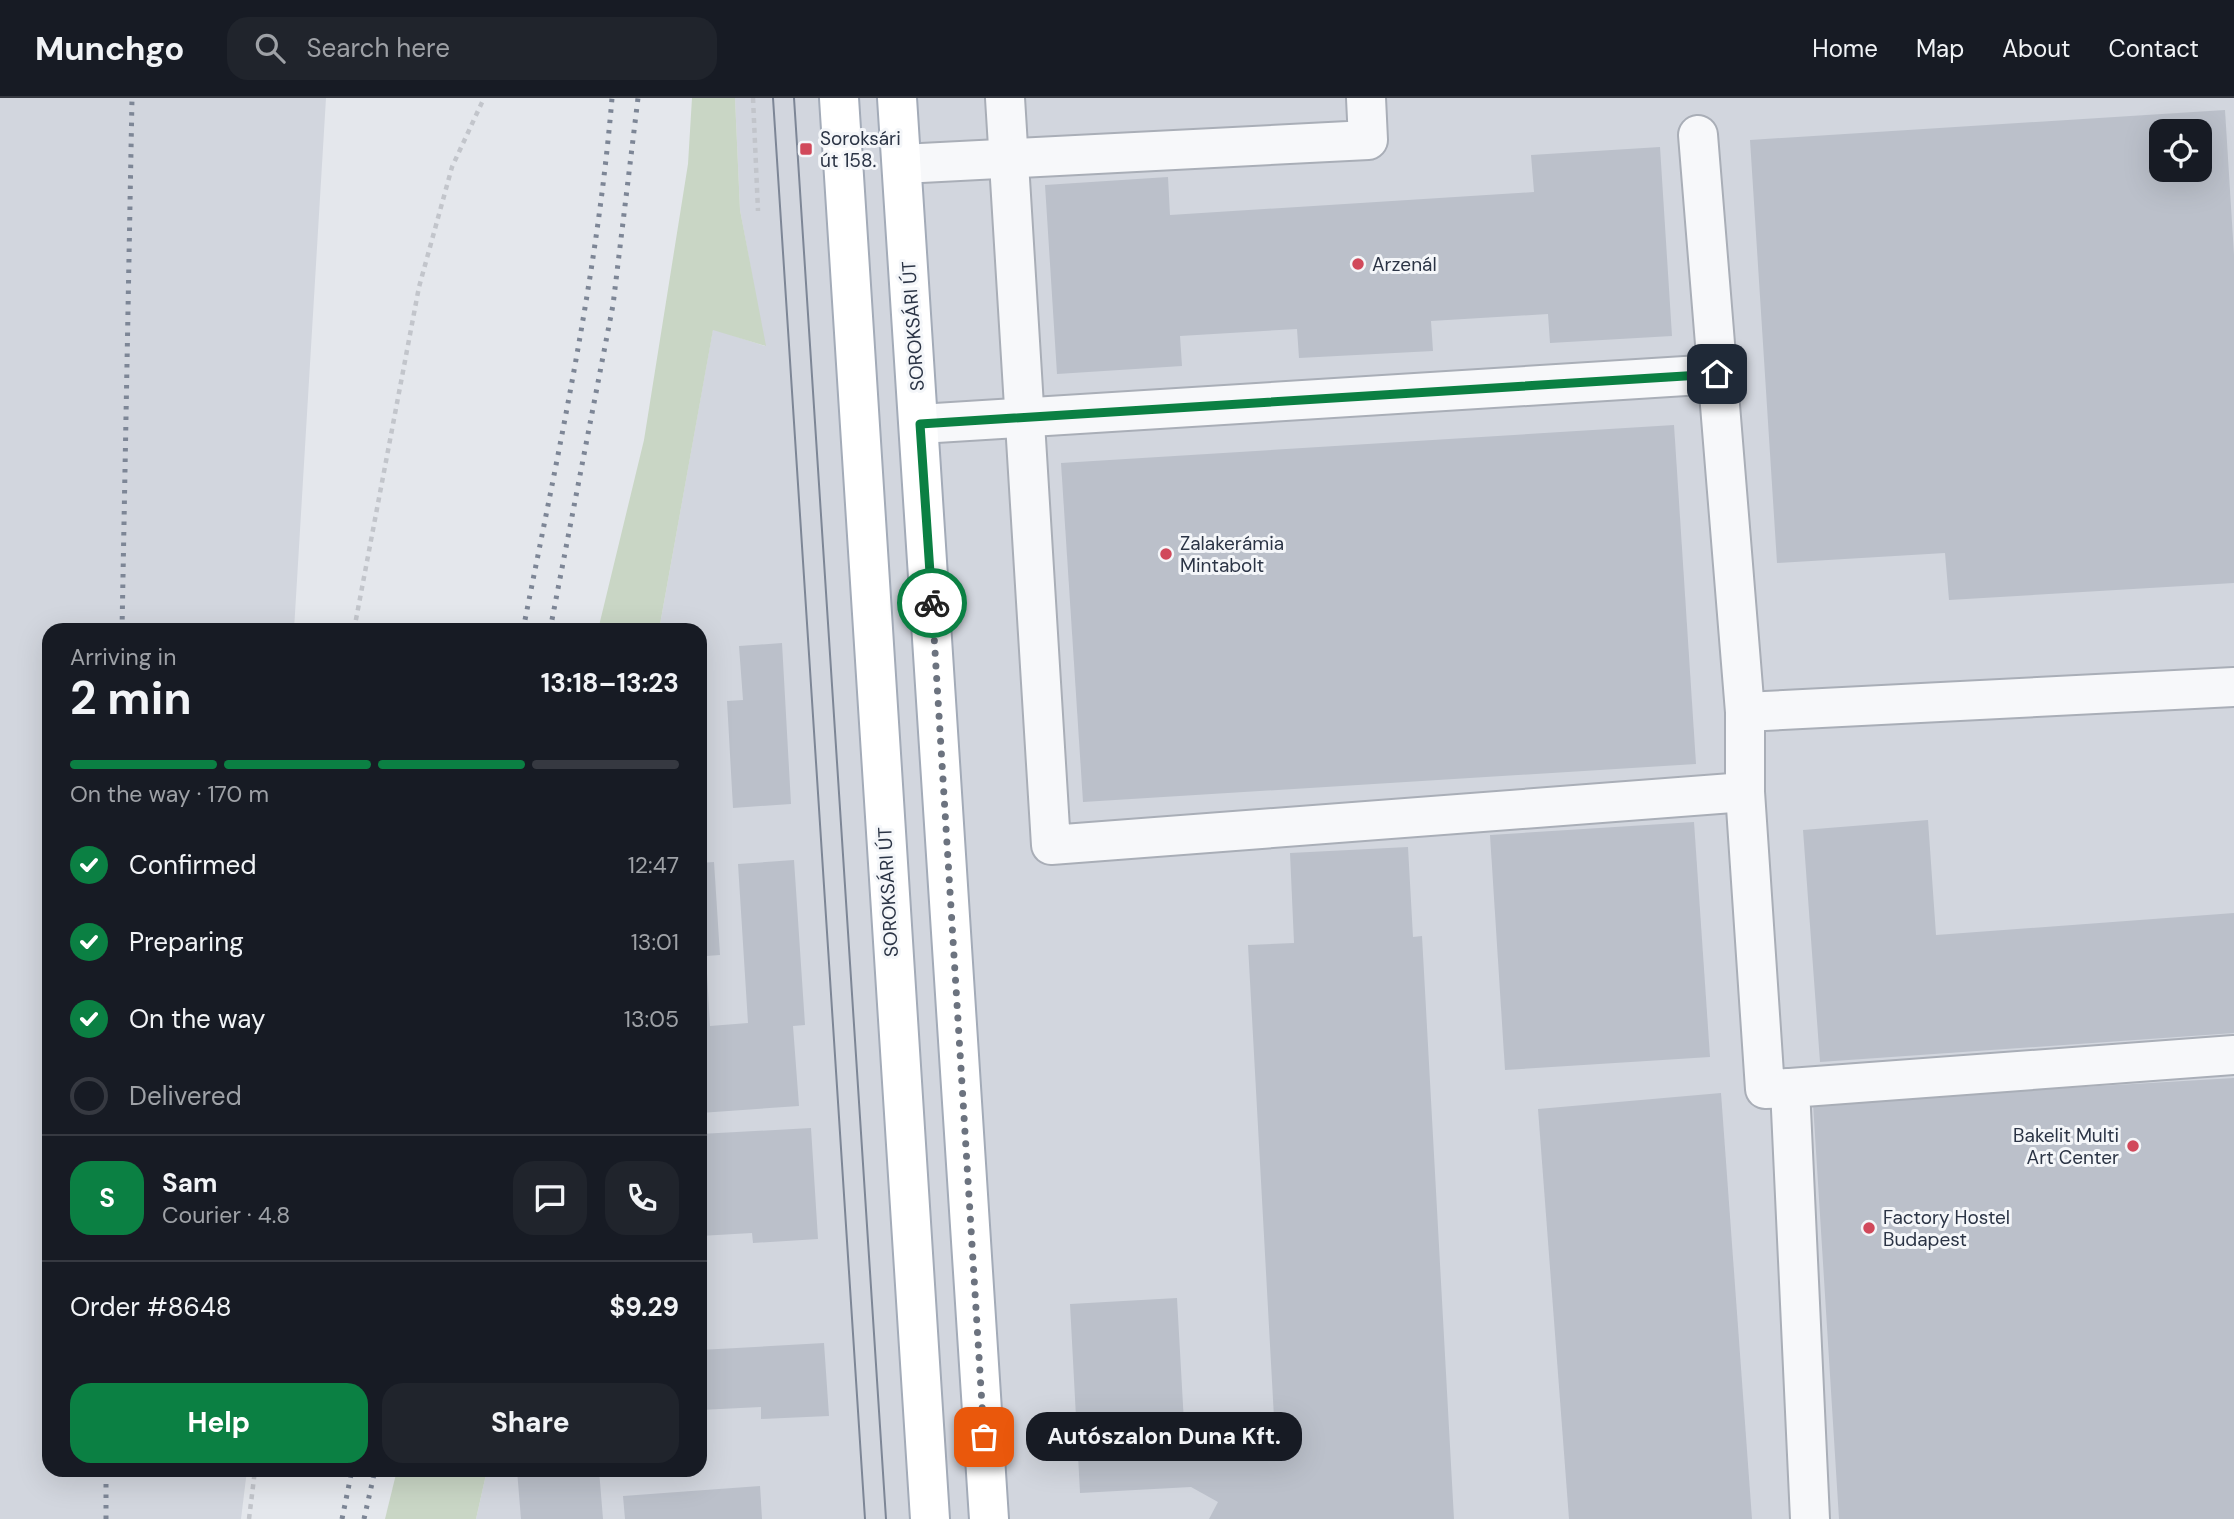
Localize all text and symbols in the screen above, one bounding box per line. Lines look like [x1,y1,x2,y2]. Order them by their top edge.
search box [227,17,717,80]
text: Munchgo [35,27,185,70]
icon: search [251,29,289,67]
text: Search here [307,31,450,65]
text: Home [1812,33,1878,64]
text: Map [1916,33,1964,64]
text: About [2002,33,2071,64]
text: Contact [2109,33,2199,64]
map controls [2149,119,2212,182]
button: locate [2149,119,2212,182]
place label: Soroksári út 158. [820,126,901,173]
marker: Soroksári út 158. [798,141,814,157]
place label: Arzenál [1372,252,1437,277]
marker: Arzenál [1350,256,1366,272]
street label: SOROKSÁRI ÚT [896,260,930,392]
pin [1687,344,1747,404]
icon: home [1698,355,1736,393]
place label: Zalakerámia Mintabolt [1180,531,1284,578]
marker: Zalakerámia Mintabolt [1158,546,1174,562]
courier [897,568,967,638]
icon: bike [913,584,951,622]
text: Arriving in [70,642,176,672]
text: 13:18–13:23 [541,666,679,700]
text: 2 min [70,668,192,728]
text: On the way · 170 m [70,779,269,809]
street label: SOROKSÁRI ÚT [872,826,904,958]
icon: check [70,846,108,884]
text: Confirmed [129,848,256,882]
text: 12:47 [628,850,679,880]
icon: check [70,923,108,961]
text: Preparing [129,925,244,959]
text: 13:01 [631,927,679,957]
icon: check [70,1000,108,1038]
text: On the way [129,1002,265,1036]
text: 13:05 [624,1004,679,1034]
text: Delivered [129,1079,242,1113]
place label: Bakelit Multi Art Center [2013,1123,2119,1170]
marker: Bakelit Multi Art Center [2125,1138,2141,1154]
button: chat [513,1161,587,1235]
button: phone [605,1161,679,1235]
text: Sam [162,1166,217,1200]
text: S [99,1181,115,1215]
text: Courier · 4.8 [162,1200,290,1230]
place label: Factory Hostel Budapest [1883,1205,2010,1252]
marker: Factory Hostel Budapest [1861,1220,1877,1236]
text: Order #8648 [70,1290,232,1324]
text: $9.29 [610,1290,679,1324]
button: Help [70,1383,368,1463]
button: Share [382,1383,679,1463]
pin [954,1407,1014,1467]
callout: Autószalon Duna Kft. [1026,1412,1302,1462]
icon: bag [965,1418,1003,1456]
text: Autószalon Duna Kft. [1047,1421,1281,1451]

